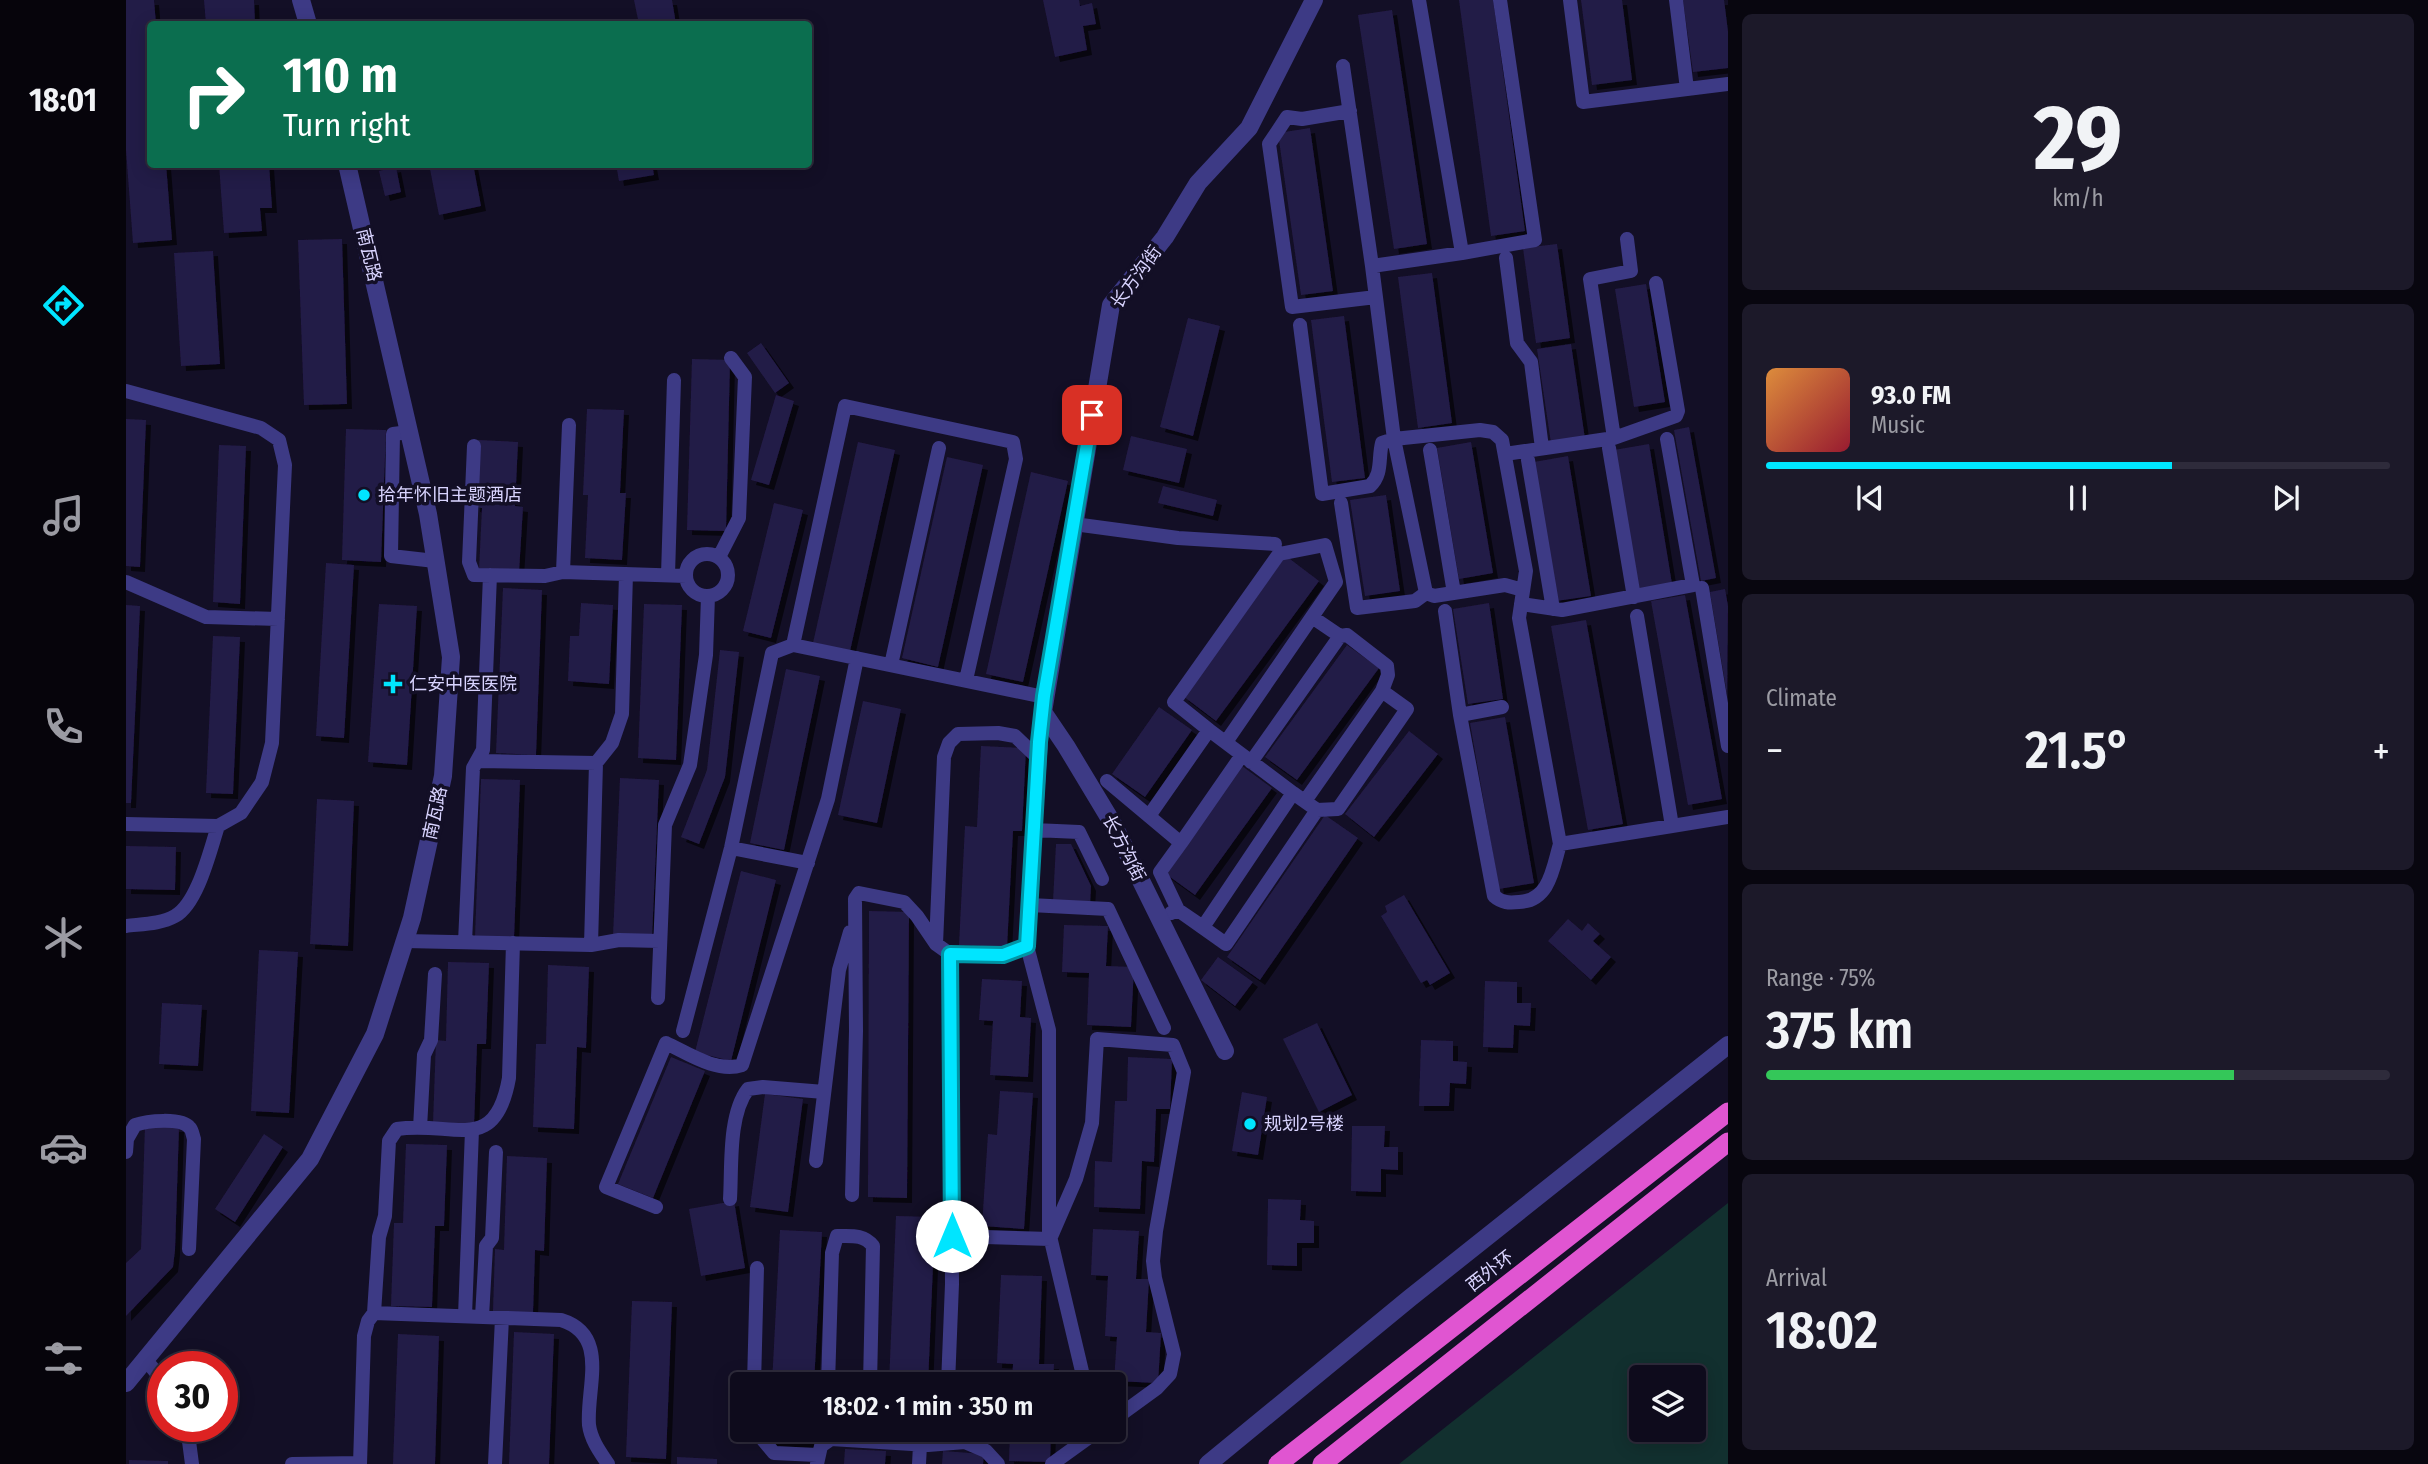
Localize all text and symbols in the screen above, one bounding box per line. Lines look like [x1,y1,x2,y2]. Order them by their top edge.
text: 110 m [283,46,398,105]
icon: right [168,49,259,140]
text: 18:01 [29,81,97,119]
text: 29 [2034,84,2122,193]
text: Turn right [283,106,410,144]
text: km/h [2052,184,2104,212]
street label: 南瓦路 [352,226,386,284]
street label: 长方沟街 [1106,241,1166,313]
icon: directions [39,281,88,330]
text: 93.0 FM [1871,380,1951,411]
pin [1062,385,1122,445]
icon: arrive [1073,396,1111,434]
text: Music [1871,411,1925,439]
icon: previous [1851,479,1889,517]
icon: pause [2059,479,2097,517]
icon: next [2267,479,2305,517]
place label: 拾年怀旧主题酒店 [378,484,522,506]
marker: 拾年怀旧主题酒店 [356,487,372,503]
icon: music [39,491,88,540]
place label: 仁安中医医院 [409,673,517,695]
marker: 仁安中医医院 [383,674,403,694]
text: Climate [1766,684,1837,712]
icon: phone [39,702,88,751]
text: 21.5° [2025,719,2131,782]
text: − [1766,728,1783,774]
text: + [2373,728,2390,774]
street label: 南瓦路 [419,784,451,842]
street label: 长方沟街 [1098,811,1150,885]
icon: climate [39,913,88,962]
text: Range · 75% [1766,964,1875,992]
text: 375 km [1766,999,1913,1062]
place label: 规划2号楼 [1264,1113,1344,1135]
marker: 规划2号楼 [1242,1116,1258,1132]
icon: car [39,1123,88,1172]
position arrow [915,1199,989,1273]
street label: 西外环 [1462,1246,1518,1296]
text: Arrival [1766,1264,1827,1292]
text: 18:02 [1766,1299,1878,1362]
icon: filters [39,1334,88,1383]
speed limit sign: 30 [147,1351,238,1442]
map controls [1629,1365,1706,1442]
button: layers [1629,1365,1706,1442]
text: 18:02 · 1 min · 350 m [822,1391,1034,1422]

